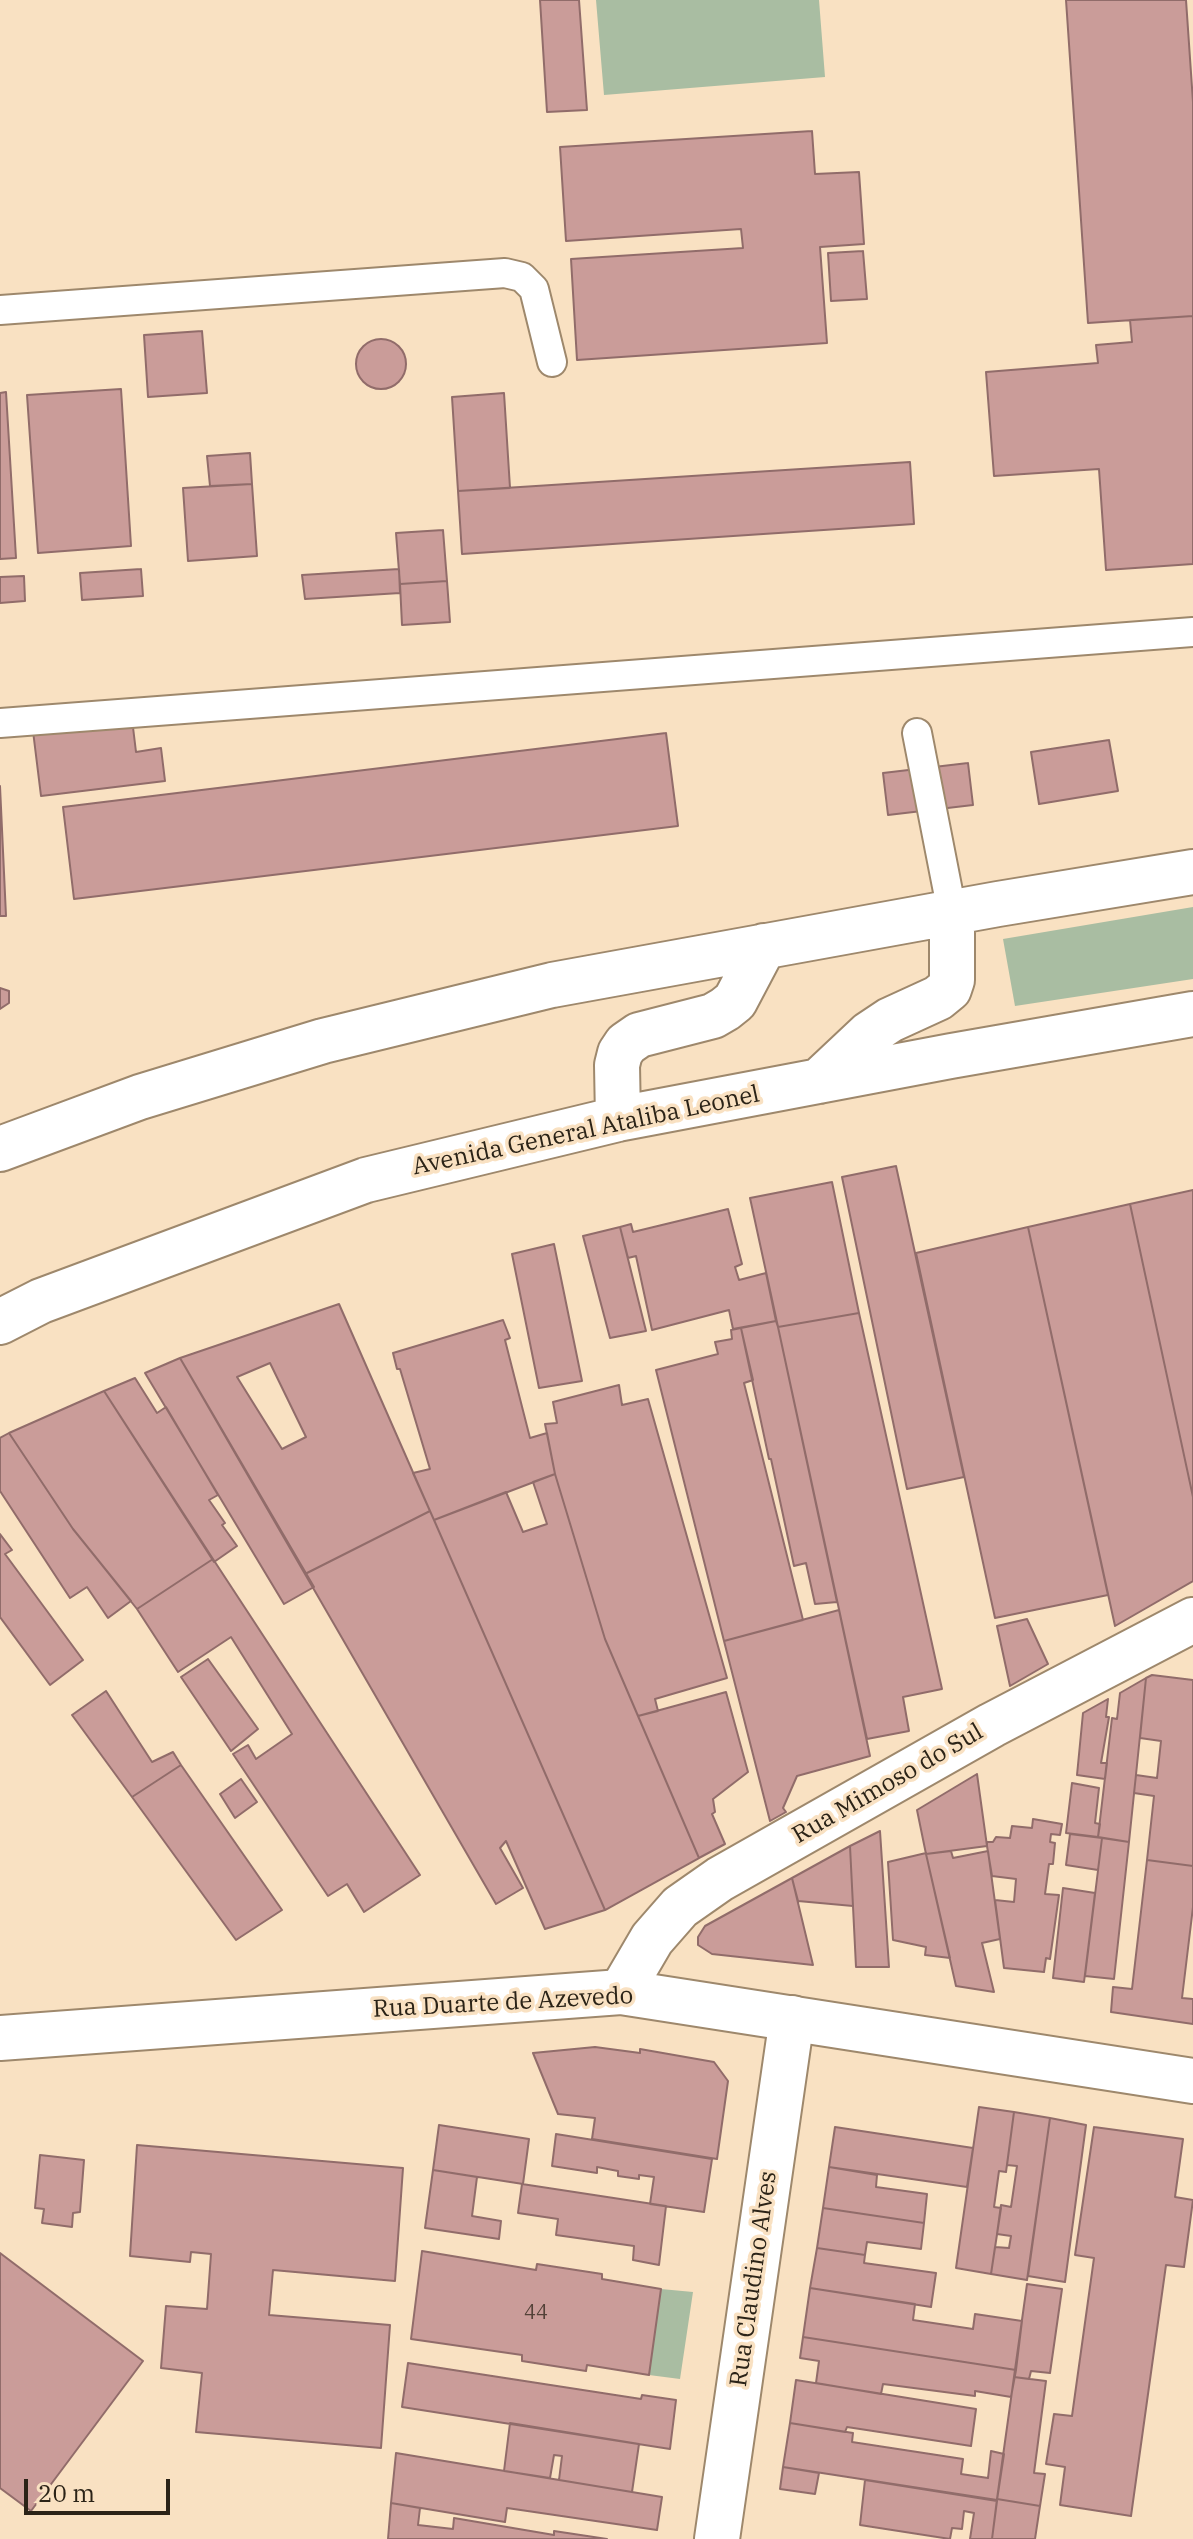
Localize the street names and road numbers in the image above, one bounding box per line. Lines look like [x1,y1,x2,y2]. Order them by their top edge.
street label: Avenida General Ataliba Leonel [410,1080,762,1182]
street label: Rua Mimoso do Sul [788,1718,988,1850]
street label: Rua Duarte de Azevedo [372,1982,634,2024]
street label: Rua Claudino Alves [725,2169,783,2389]

